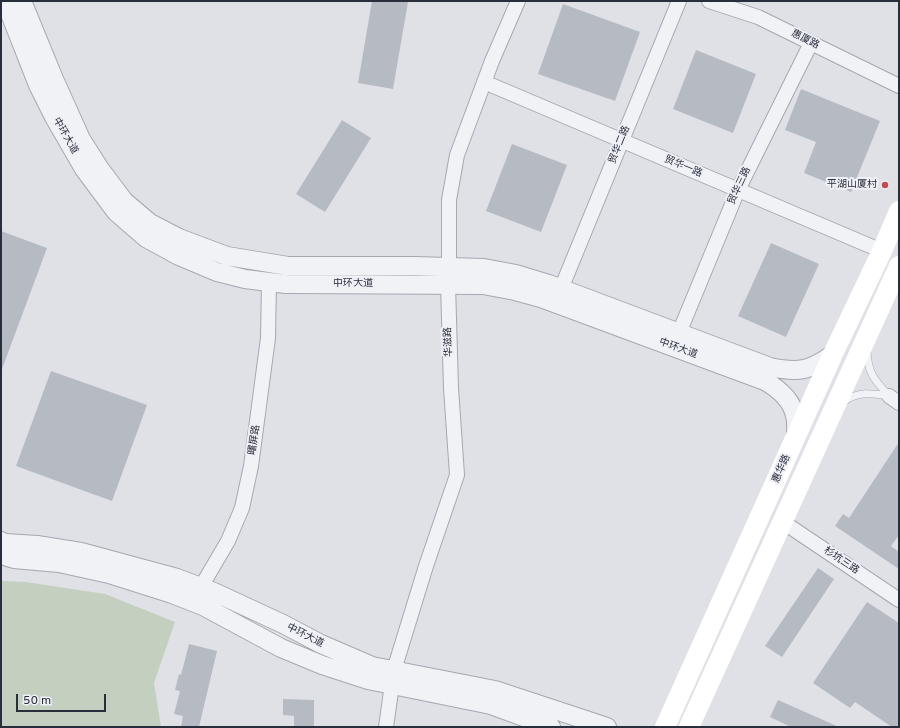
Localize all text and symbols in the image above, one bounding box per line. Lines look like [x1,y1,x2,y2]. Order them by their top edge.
street label: 惠厦路 [789,28,821,52]
street label: 中环大道 [50,116,80,156]
street label: 贸华二路 [607,124,633,166]
street label: 贸华一路 [662,154,704,180]
street label: 贸华三路 [726,165,754,207]
place label: 平湖山厦村 [827,179,877,191]
marker: 平湖山厦村 [880,180,890,190]
street label: 中环大道 [333,278,373,290]
street label: 华滋路 [442,327,456,357]
street label: 中环大道 [657,337,699,361]
street label: 曙屏路 [247,424,263,456]
street label: 惠华路 [770,453,794,485]
street label: 杉坑三路 [821,545,861,577]
street label: 中环大道 [284,622,326,650]
scale bar [18,686,108,712]
text: 50 m [23,693,51,709]

